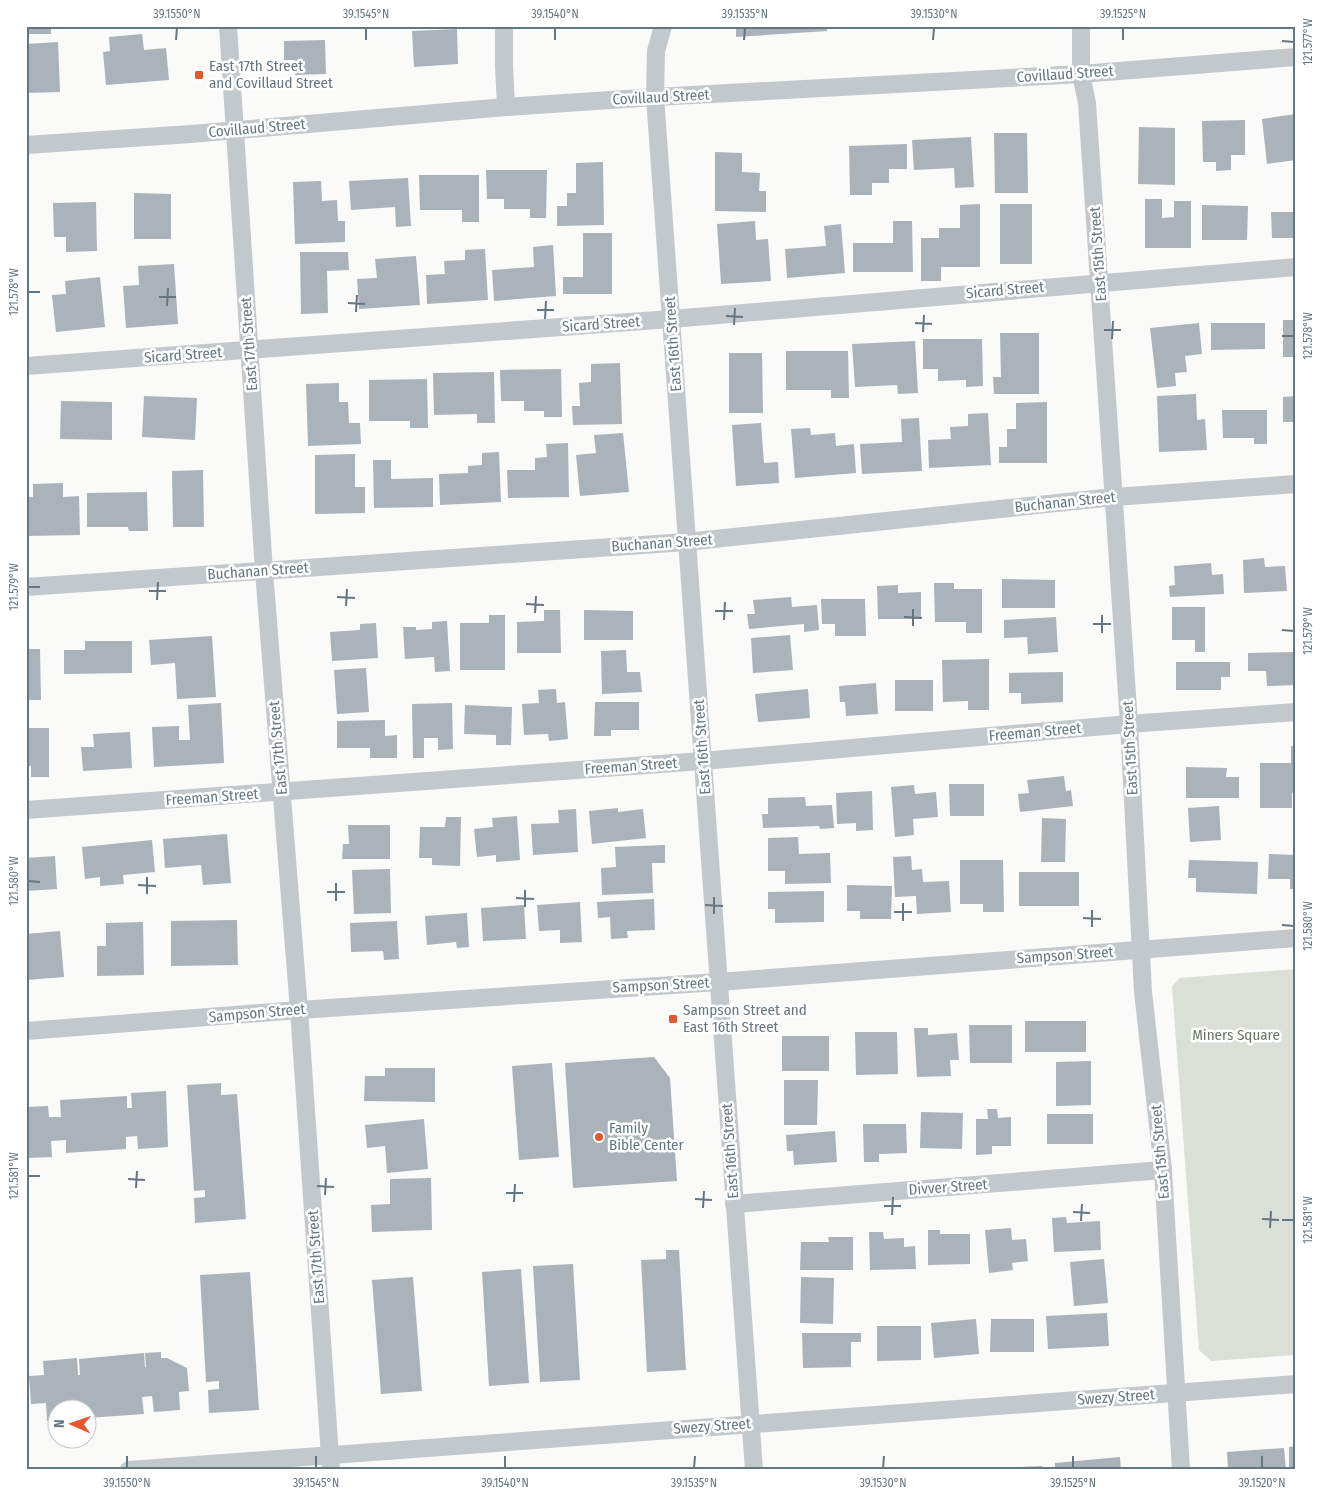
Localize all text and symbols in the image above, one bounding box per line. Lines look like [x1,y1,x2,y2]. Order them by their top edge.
text: 39.1550°N [153,7,201,21]
text: 39.1545°N [343,7,389,21]
text: 39.1540°N [531,7,579,21]
text: 39.1535°N [722,7,768,21]
text: 39.1530°N [910,7,958,21]
text: 39.1525°N [1100,7,1146,21]
text: 121.577°W [1301,19,1315,65]
place label: East 17th Street and Covillaud Street [209,57,333,92]
street label: Covillaud Street [1016,62,1114,86]
marker: East 17th Street and Covillaud Street [193,69,205,81]
street label: Covillaud Street [612,85,710,109]
street label: Covillaud Street [208,115,306,141]
street label: East 15th Street [1086,206,1110,302]
text: 121.578°W [7,268,21,316]
street label: Sicard Street [965,278,1045,302]
street label: East 17th Street [237,296,261,392]
street label: East 16th Street [661,296,685,392]
street label: Sicard Street [561,312,641,336]
text: 121.578°W [1301,312,1315,360]
street label: Sicard Street [143,343,223,367]
street label: Buchanan Street [1014,488,1116,516]
street label: Buchanan Street [611,530,713,556]
street label: Buchanan Street [207,558,309,584]
text: 121.579°W [7,563,21,611]
text: 121.579°W [1301,607,1315,655]
street label: East 16th Street [690,699,714,795]
street label: East 17th Street [265,700,291,796]
street label: East 15th Street [1119,700,1141,796]
street label: Freeman Street [988,719,1082,745]
street label: Freeman Street [584,754,678,778]
street label: Freeman Street [165,785,259,809]
text: 121.580°W [7,856,21,906]
text: 121.580°W [1301,901,1315,951]
street label: Sampson Street [1016,943,1114,967]
street label: Sampson Street [612,973,710,997]
street label: Sampson Street [208,1000,306,1026]
place label: Sampson Street and East 16th Street [683,1001,807,1036]
marker: Sampson Street and East 16th Street [667,1013,679,1025]
park label: Miners Square [1192,1026,1280,1044]
street label: East 16th Street [718,1103,742,1199]
street label: East 15th Street [1147,1104,1173,1200]
place label: Family Bible Center [609,1119,685,1154]
marker: Family Bible Center [593,1131,605,1143]
text: 121.581°W [7,1152,21,1200]
street label: Divver Street [908,1175,988,1199]
text: 121.581°W [1301,1196,1315,1244]
street label: East 17th Street [304,1209,328,1305]
street label: Swezy Street [1077,1385,1155,1409]
north arrow [48,1398,98,1448]
street label: Swezy Street [673,1414,751,1438]
text: N [51,1419,68,1428]
text: 39.1550°N [103,1476,151,1490]
text: 39.1545°N [293,1476,339,1490]
text: 39.1540°N [481,1476,529,1490]
text: 39.1535°N [671,1476,717,1490]
text: 39.1530°N [859,1476,907,1490]
text: 39.1525°N [1050,1476,1096,1490]
text: 39.1520°N [1239,1476,1285,1490]

